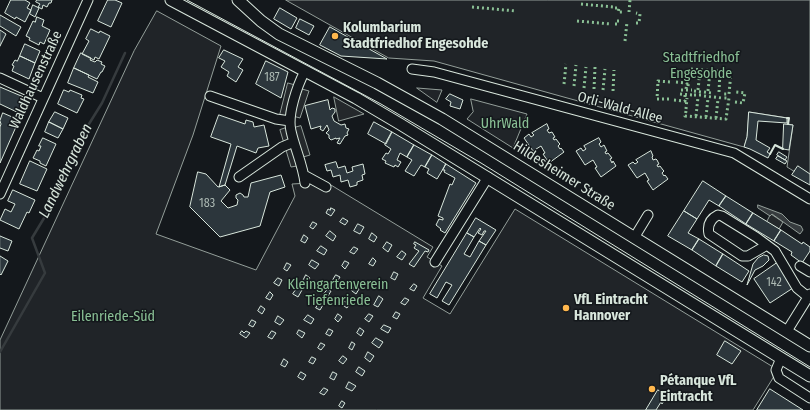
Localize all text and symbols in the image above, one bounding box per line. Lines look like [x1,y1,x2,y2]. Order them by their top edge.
place label: Kolumbarium Stadtfriedhof Engesohde [343,20,488,52]
street label: Waldhausenstraße [6,28,66,132]
marker: Kolumbarium Stadtfriedhof Engesohde [330,31,340,41]
park label: Stadtfriedhof Engesohde [663,50,739,82]
house number: 187 [264,71,280,85]
street label: Orli-Wald-Allee [576,89,664,127]
park label: UhrWald [481,116,529,132]
water label: Landwehrgraben [35,121,97,221]
street label: Hildesheimer Straße [510,138,618,214]
house number: 183 [199,197,215,211]
house number: 142 [766,276,782,290]
park label: Kleingartenverein Tiefenriede [288,277,388,310]
place label: VfL Eintracht Hannover [574,292,648,324]
marker: VfL Eintracht Hannover [561,303,571,313]
park label: Eilenriede-Süd [71,309,155,325]
place label: Pétanque VfL Eintracht [660,373,737,406]
marker: Pétanque VfL Eintracht [647,384,657,394]

